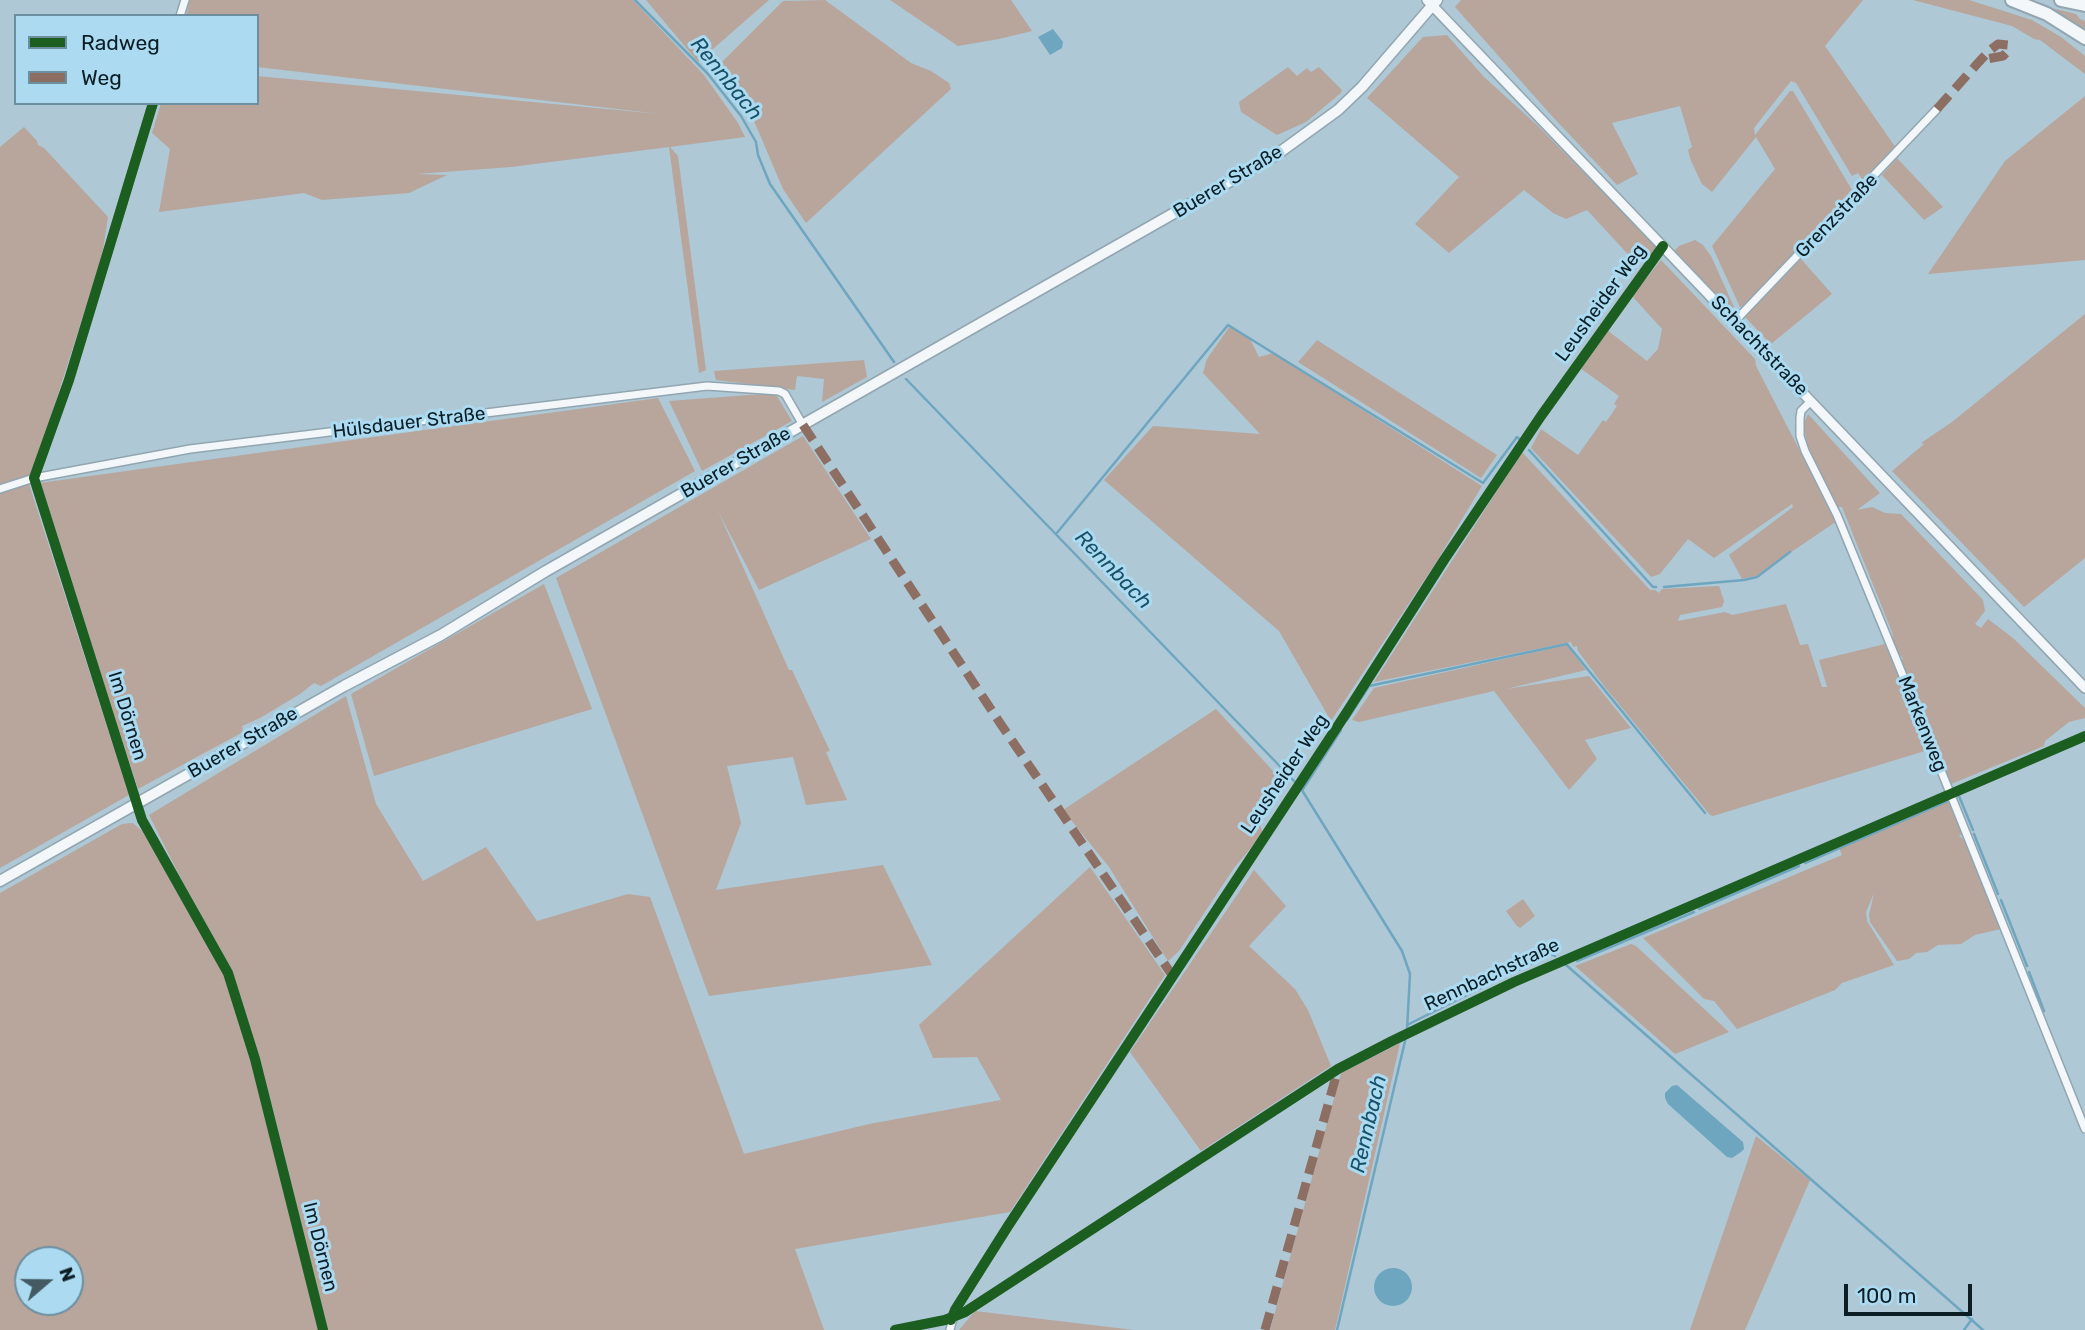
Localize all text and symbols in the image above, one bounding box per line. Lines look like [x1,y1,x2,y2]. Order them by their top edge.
legend [14,14,259,105]
text: Radweg [81,30,160,55]
water label: Rennbach [685,32,767,126]
text: Weg [81,65,122,90]
street label: Buerer Straße [1169,141,1287,223]
street label: Grenzstraße [1791,169,1883,263]
street label: Leusheider Weg [1551,240,1651,366]
street label: Schachtstraße [1706,291,1812,401]
street label: Hülsdauer Straße [331,402,487,444]
street label: Buerer Straße [677,422,795,504]
water label: Rennbach [1069,525,1157,615]
street label: Im Dörnen [103,669,151,763]
street label: Markenweg [1892,673,1952,775]
street label: Buerer Straße [184,702,302,784]
street label: Leusheider Weg [1236,710,1334,838]
street label: Rennbachstraße [1421,934,1563,1016]
water label: Rennbach [1345,1072,1393,1176]
street label: Im Dörnen [298,1200,342,1294]
north arrow [14,1246,84,1316]
text: N [54,1264,80,1285]
scale bar [1847,1270,1975,1314]
text: 100 m [1857,1283,1916,1308]

